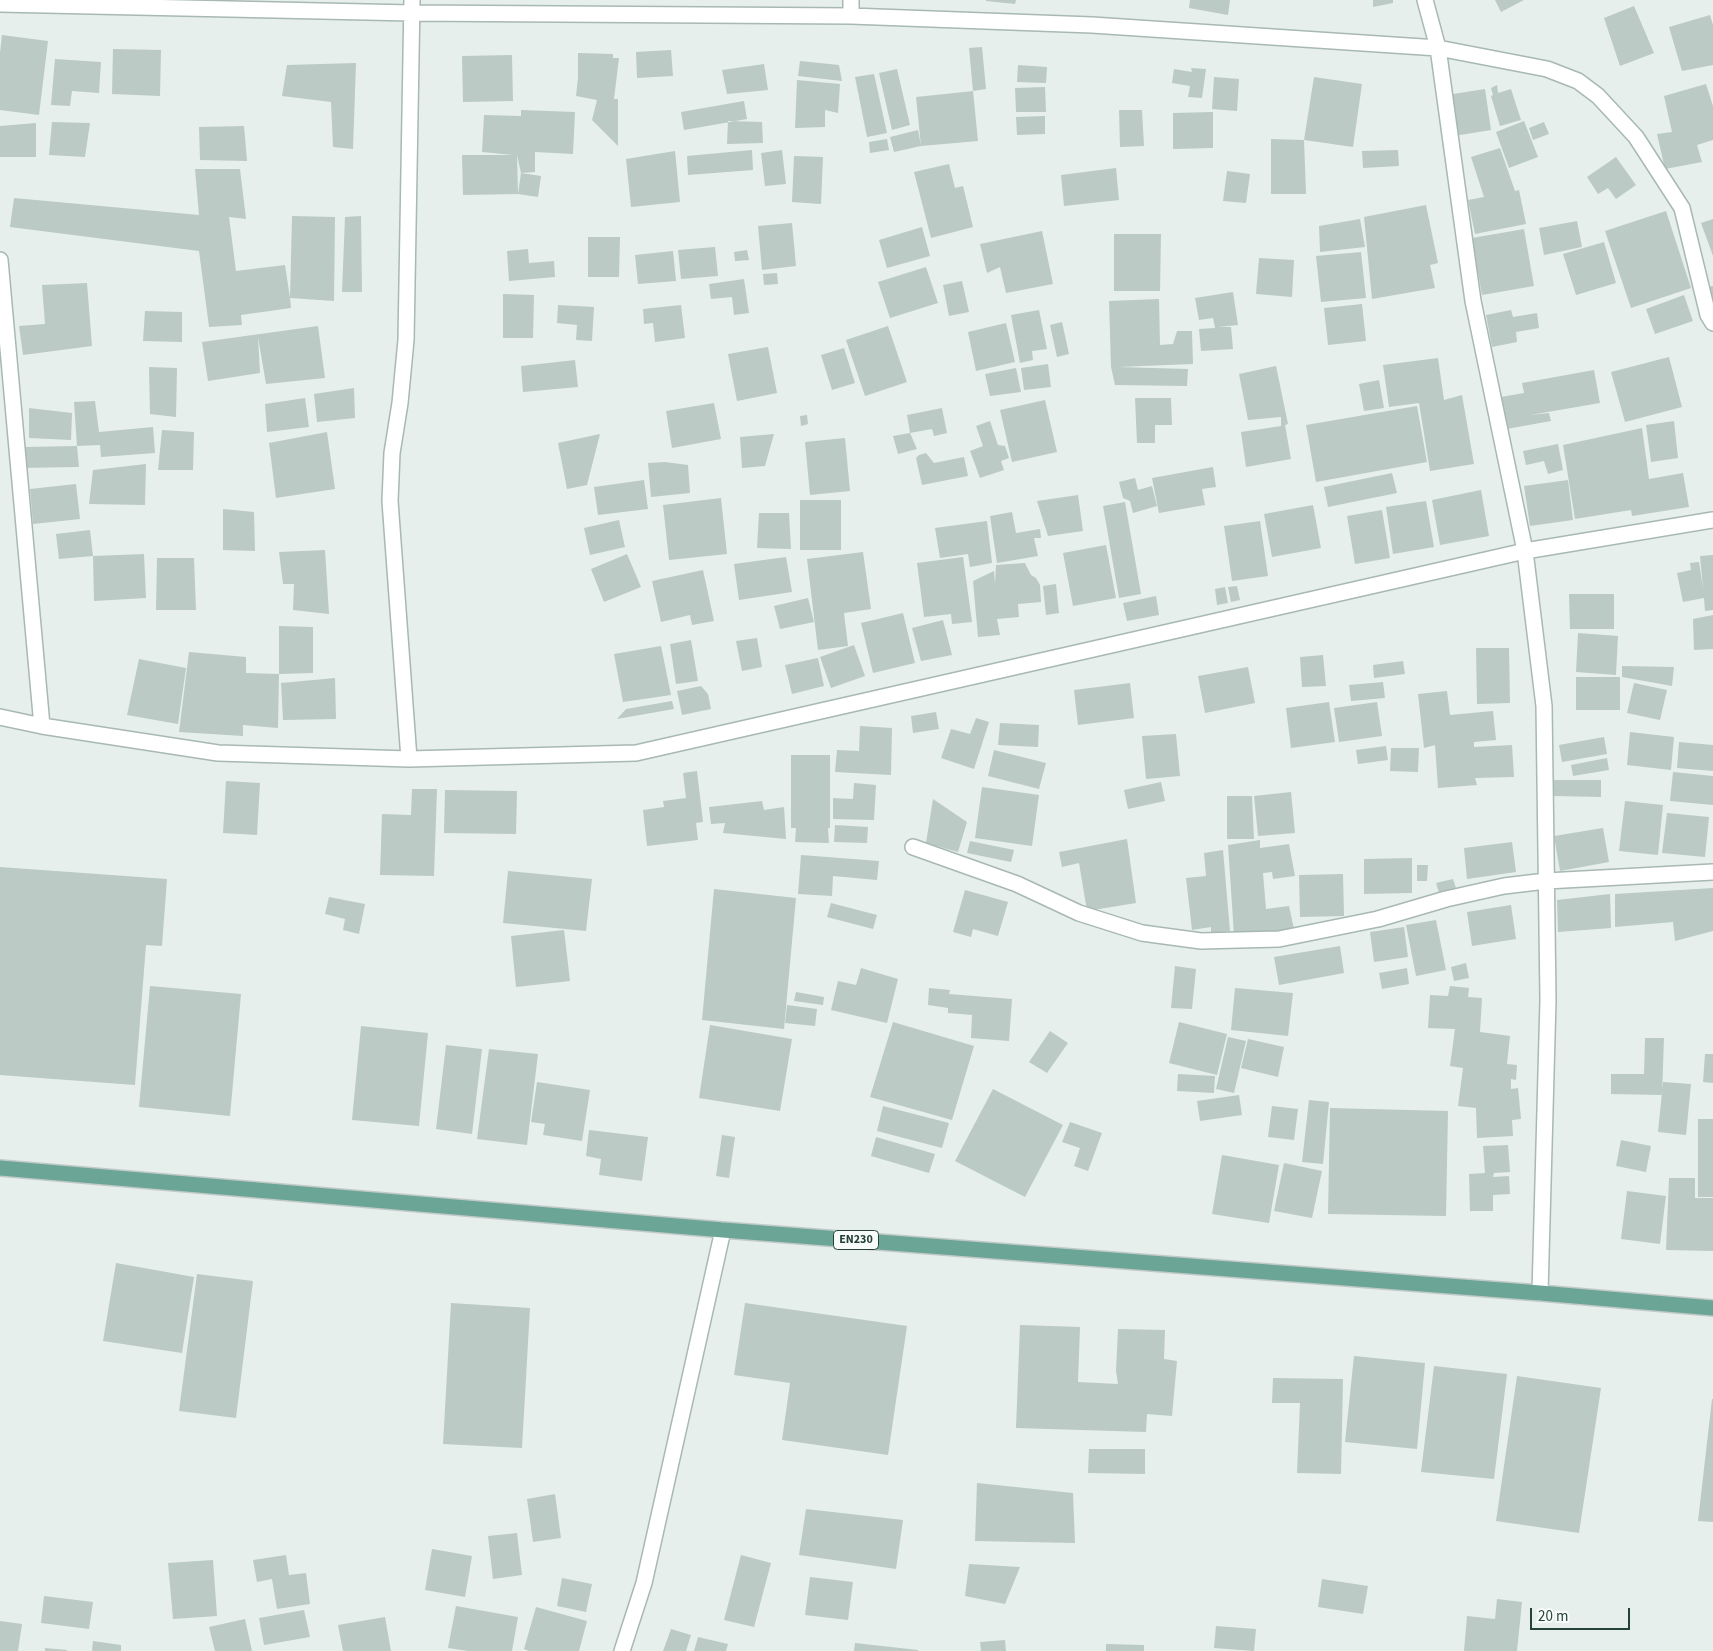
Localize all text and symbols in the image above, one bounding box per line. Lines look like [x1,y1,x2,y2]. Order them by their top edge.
road number: EN230 [834,1230,878,1250]
scale bar [1533,1598,1633,1630]
text: 20 m [1538,1606,1568,1627]

